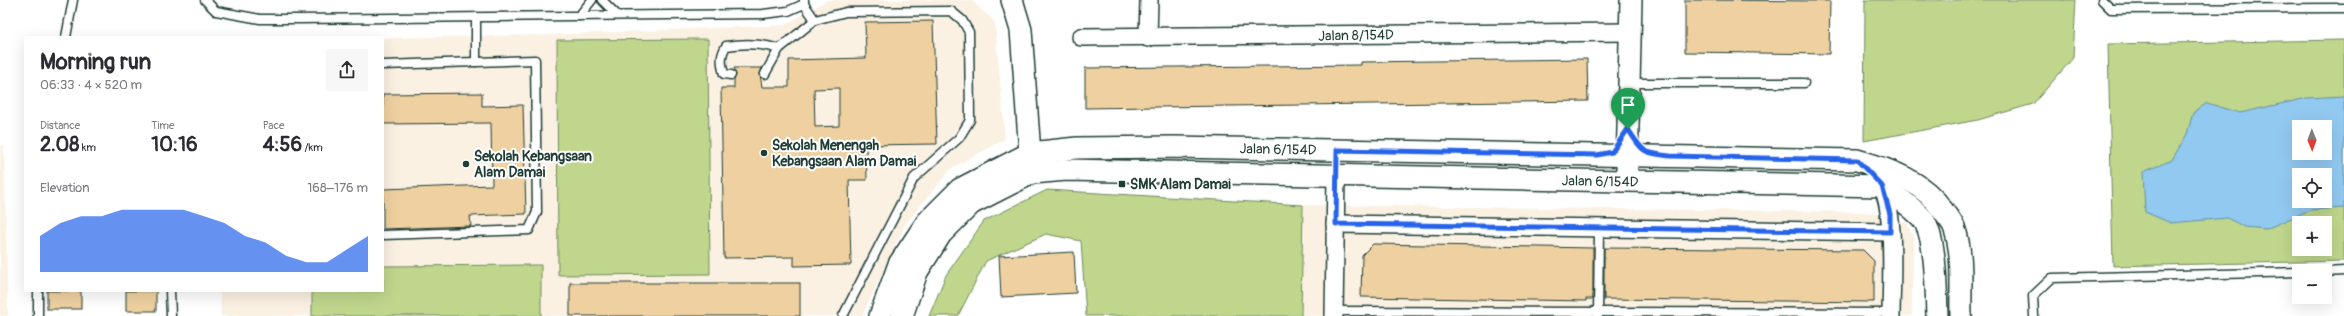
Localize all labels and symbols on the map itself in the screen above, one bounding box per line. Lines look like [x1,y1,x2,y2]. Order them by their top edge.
street label: Jalan 8/154D [1318,26,1394,45]
pin [1611,88,1645,129]
north arrow [2292,120,2332,160]
place label: Sekolah Menengah Kebangsaan Alam Damai [772,137,917,170]
street label: Jalan 6/154D [1239,140,1317,159]
place label: Sekolah Kebangsaan Alam Damai [474,148,592,181]
marker: Sekolah Menengah Kebangsaan Alam Damai [759,148,769,158]
marker: Sekolah Kebangsaan Alam Damai [461,159,471,169]
street label: Jalan 6/154D [1561,172,1639,191]
place label: SMK Alam Damai [1130,176,1231,193]
marker: SMK Alam Damai [1117,179,1127,189]

